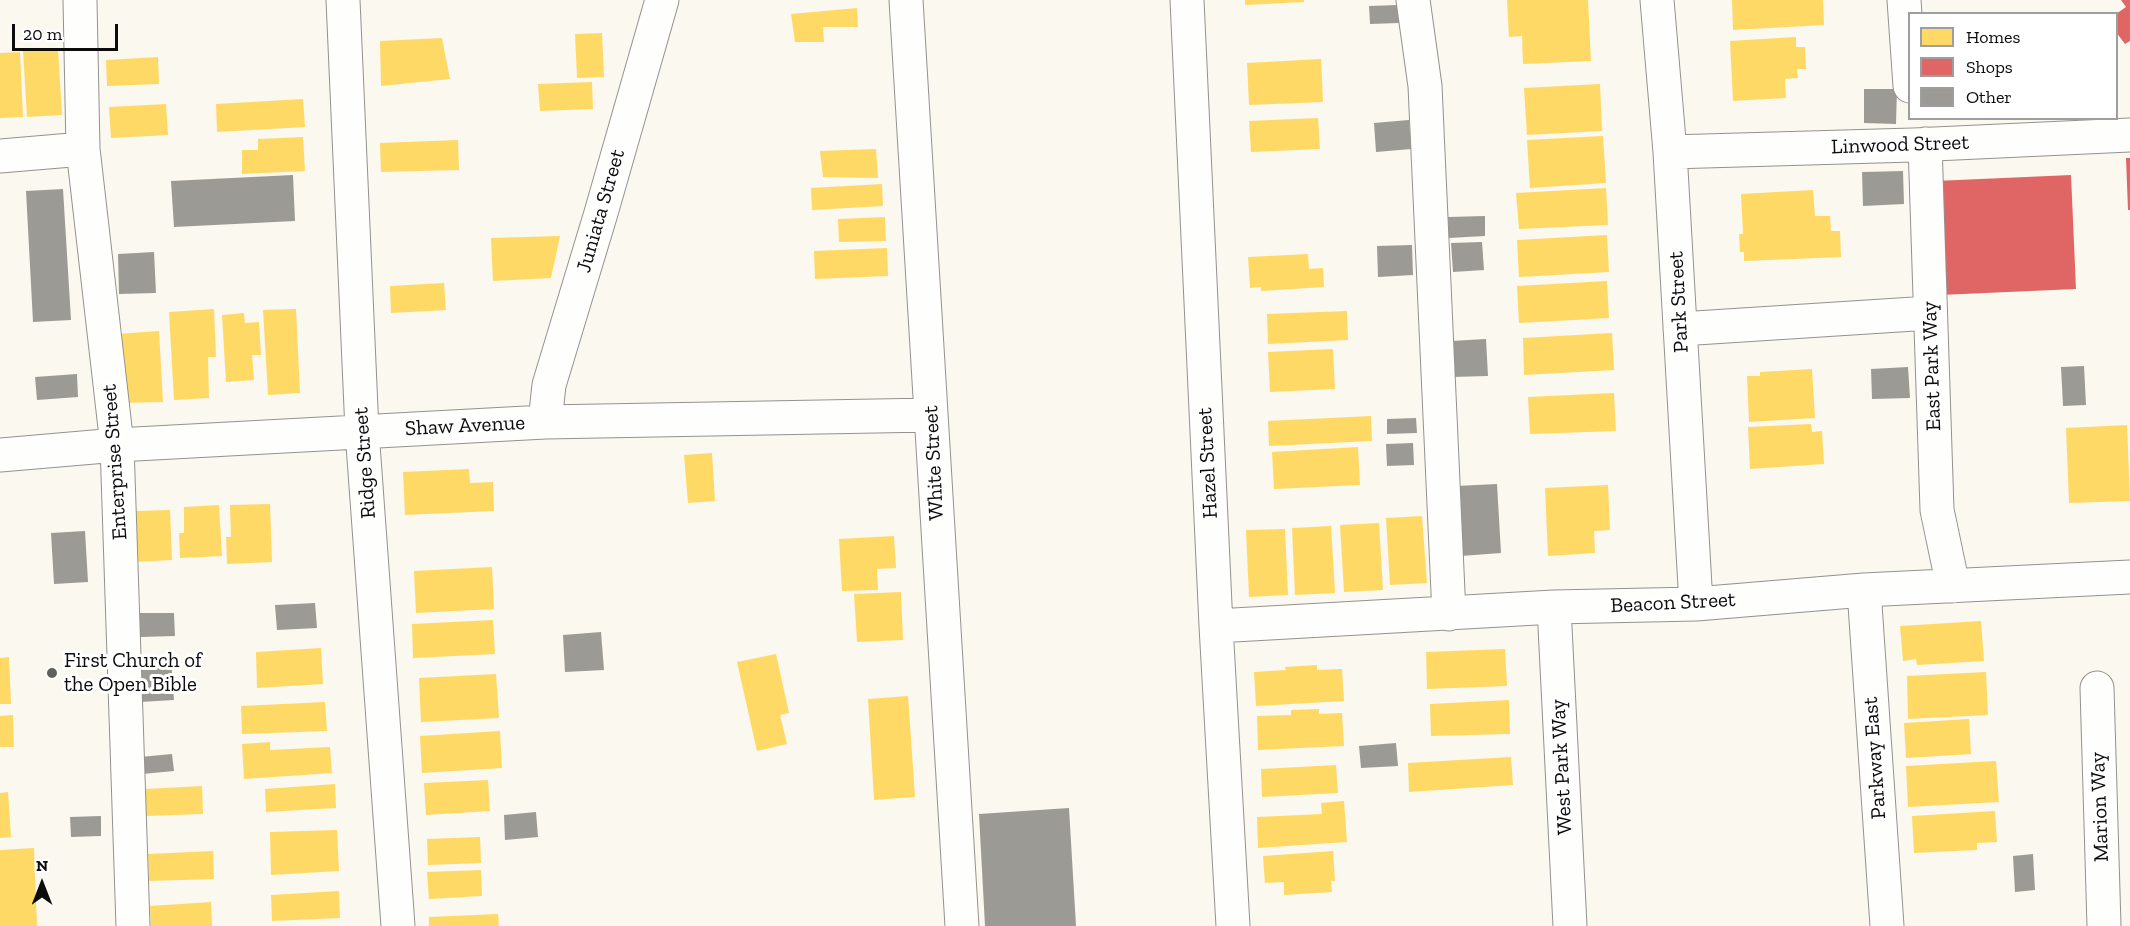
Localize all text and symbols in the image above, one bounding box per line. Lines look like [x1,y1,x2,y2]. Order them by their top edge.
scale bar [15,12,122,50]
legend [1908,12,2118,120]
text: 20 m [23,23,62,45]
text: Homes [1966,26,2020,48]
text: Shops [1966,56,2013,78]
text: Other [1966,86,2012,108]
street label: Linwood Street [1831,130,1969,160]
street label: Juniata Street [571,146,631,276]
street label: Park Street [1664,251,1694,353]
street label: East Park Way [1917,301,1947,431]
street label: Enterprise Street [97,383,133,541]
street label: White Street [918,405,950,521]
street label: Ridge Street [349,406,381,520]
street label: Hazel Street [1193,407,1223,519]
street label: Shaw Avenue [404,410,526,442]
street label: Beacon Street [1610,587,1736,619]
place label: First Church of the Open Bible [64,648,202,698]
marker: First Church of the Open Bible [45,666,59,680]
street label: Parkway East [1858,696,1892,820]
street label: West Park Way [1546,699,1578,835]
street label: Marion Way [2085,752,2115,862]
north arrow [12,854,72,914]
text: N [36,856,48,875]

